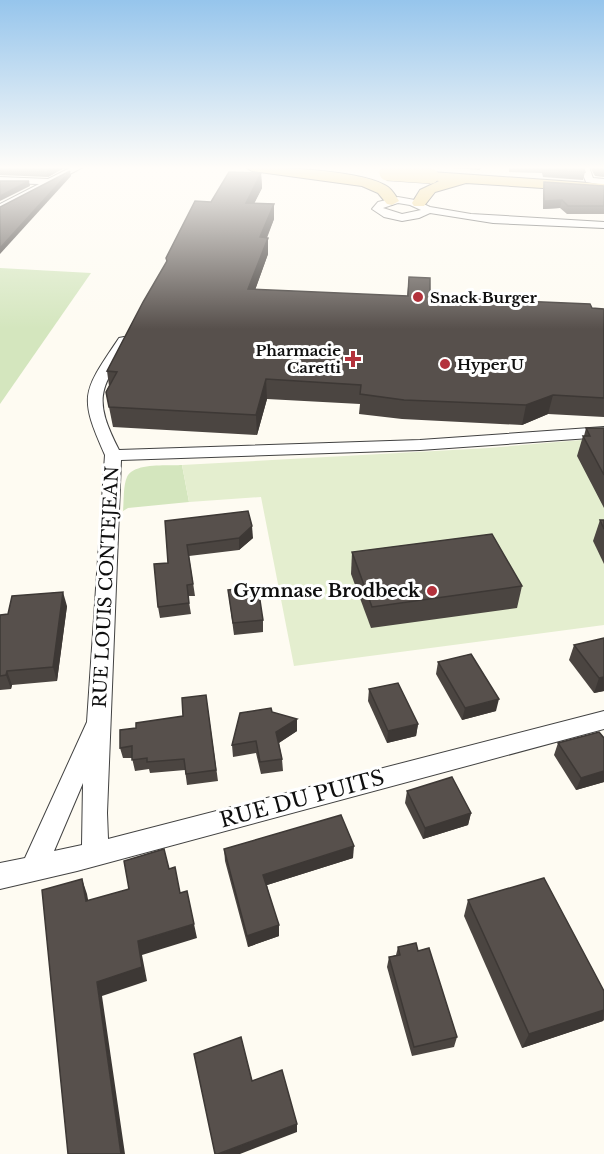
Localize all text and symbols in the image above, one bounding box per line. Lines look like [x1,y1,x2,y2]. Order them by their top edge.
place label: Snack Burger [430,288,537,307]
marker: Snack Burger [411,290,425,304]
place label: Pharmacie Caretti [256,341,342,377]
marker: Pharmacie Caretti [346,352,360,366]
place label: Hyper U [457,355,525,374]
marker: Hyper U [438,357,452,371]
street label: RUE LOUIS CONTEJEAN [89,465,123,709]
place label: Gymnase Brodbeck [233,580,421,602]
marker: Gymnase Brodbeck [425,584,439,598]
street label: RUE DU PUITS [217,765,387,833]

